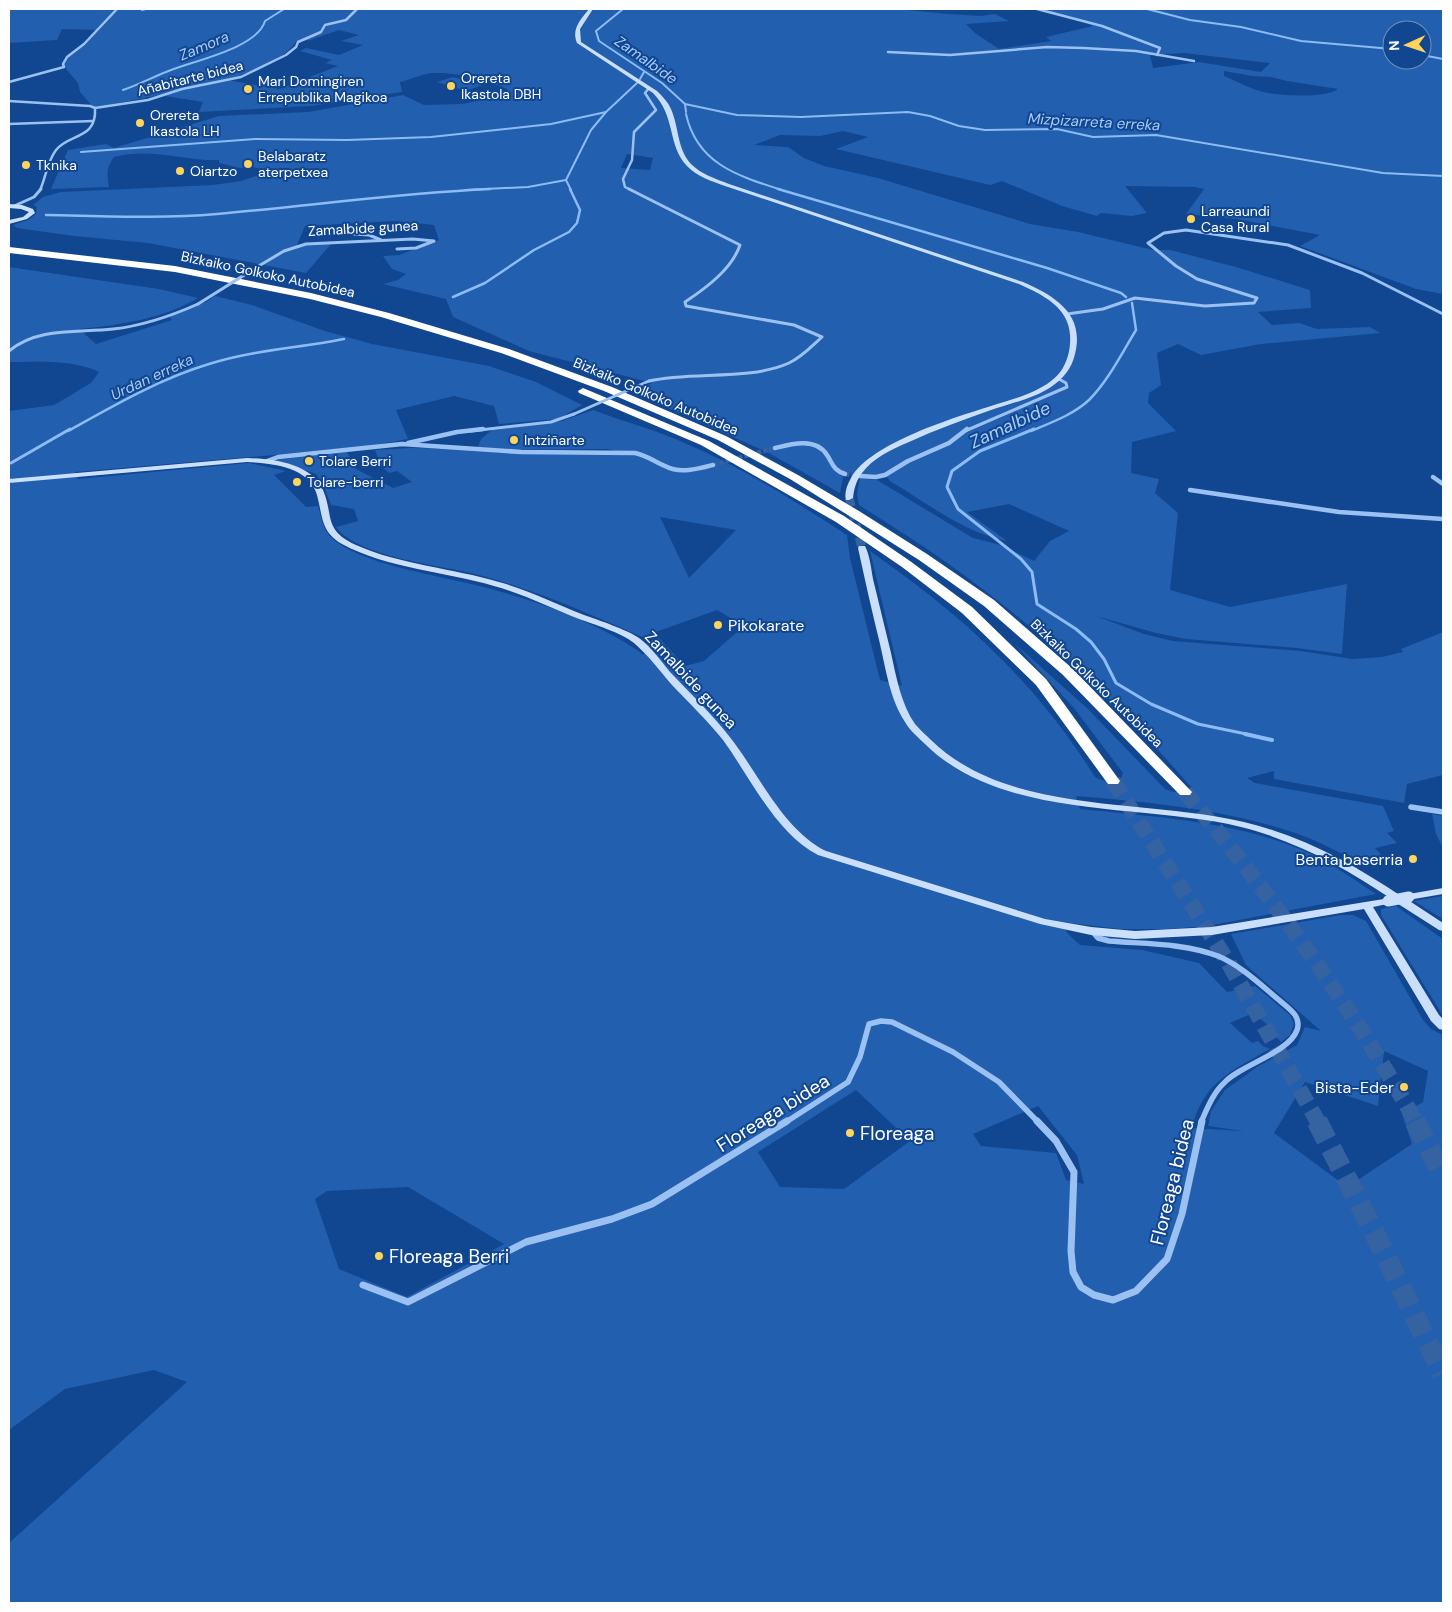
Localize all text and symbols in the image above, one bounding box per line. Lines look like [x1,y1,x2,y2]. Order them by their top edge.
north arrow [1382,20,1432,70]
water label: Zamora [176,27,232,65]
water label: Zamalbide [611,31,682,89]
text: N [1385,40,1403,51]
street label: Añabitarte bidea [135,56,245,100]
place label: Orereta Ikastola DBH [461,69,541,103]
place label: Mari Domingiren Errepublika Magikoa [258,72,387,106]
marker: Orereta Ikastola DBH [445,80,457,92]
marker: Mari Domingiren Errepublika Magikoa [242,83,254,95]
place label: Orereta Ikastola LH [150,106,220,140]
water label: Mizpizarreta erreka [1027,109,1161,135]
marker: Orereta Ikastola LH [134,117,146,129]
place label: Belabaratz aterpetxea [258,147,328,181]
place label: Tknika [36,156,77,174]
marker: Belabaratz aterpetxea [242,158,254,170]
marker: Tknika [20,159,32,171]
place label: Oiartzo [190,162,237,180]
marker: Oiartzo [174,165,186,177]
place label: Larreaundi Casa Rural [1201,202,1270,236]
marker: Larreaundi Casa Rural [1185,213,1197,225]
street label: Zamalbide gunea [307,216,419,240]
street label: Bizkaiko Golkoko Autobidea [179,247,357,301]
water label: Urdan erreka [107,349,197,405]
street label: Bizkaiko Golkoko Autobidea [571,353,741,439]
water label: Zamalbide [966,396,1054,454]
place label: Intziñarte [524,431,585,449]
marker: Intziñarte [508,434,520,446]
place label: Tolare Berri [319,452,391,470]
marker: Tolare Berri [303,455,315,467]
place label: Tolare-berri [307,473,384,491]
marker: Tolare-berri [291,476,303,488]
place label: Pikokarate [728,615,804,636]
street label: Bizkaiko Golkoko Autobidea [1027,615,1167,751]
marker: Pikokarate [712,619,724,631]
street label: Zamalbide gunea [640,627,742,733]
place label: Benta baserria [1296,849,1403,870]
marker: Benta baserria [1407,853,1419,865]
street label: Floreaga bidea [712,1068,834,1158]
place label: Bista-Eder [1315,1077,1394,1098]
marker: Bista-Eder [1398,1081,1410,1093]
street label: Floreaga bidea [1144,1116,1200,1248]
place label: Floreaga [860,1121,934,1146]
marker: Floreaga [844,1127,856,1139]
place label: Floreaga Berri [389,1244,509,1269]
marker: Floreaga Berri [373,1250,385,1262]

